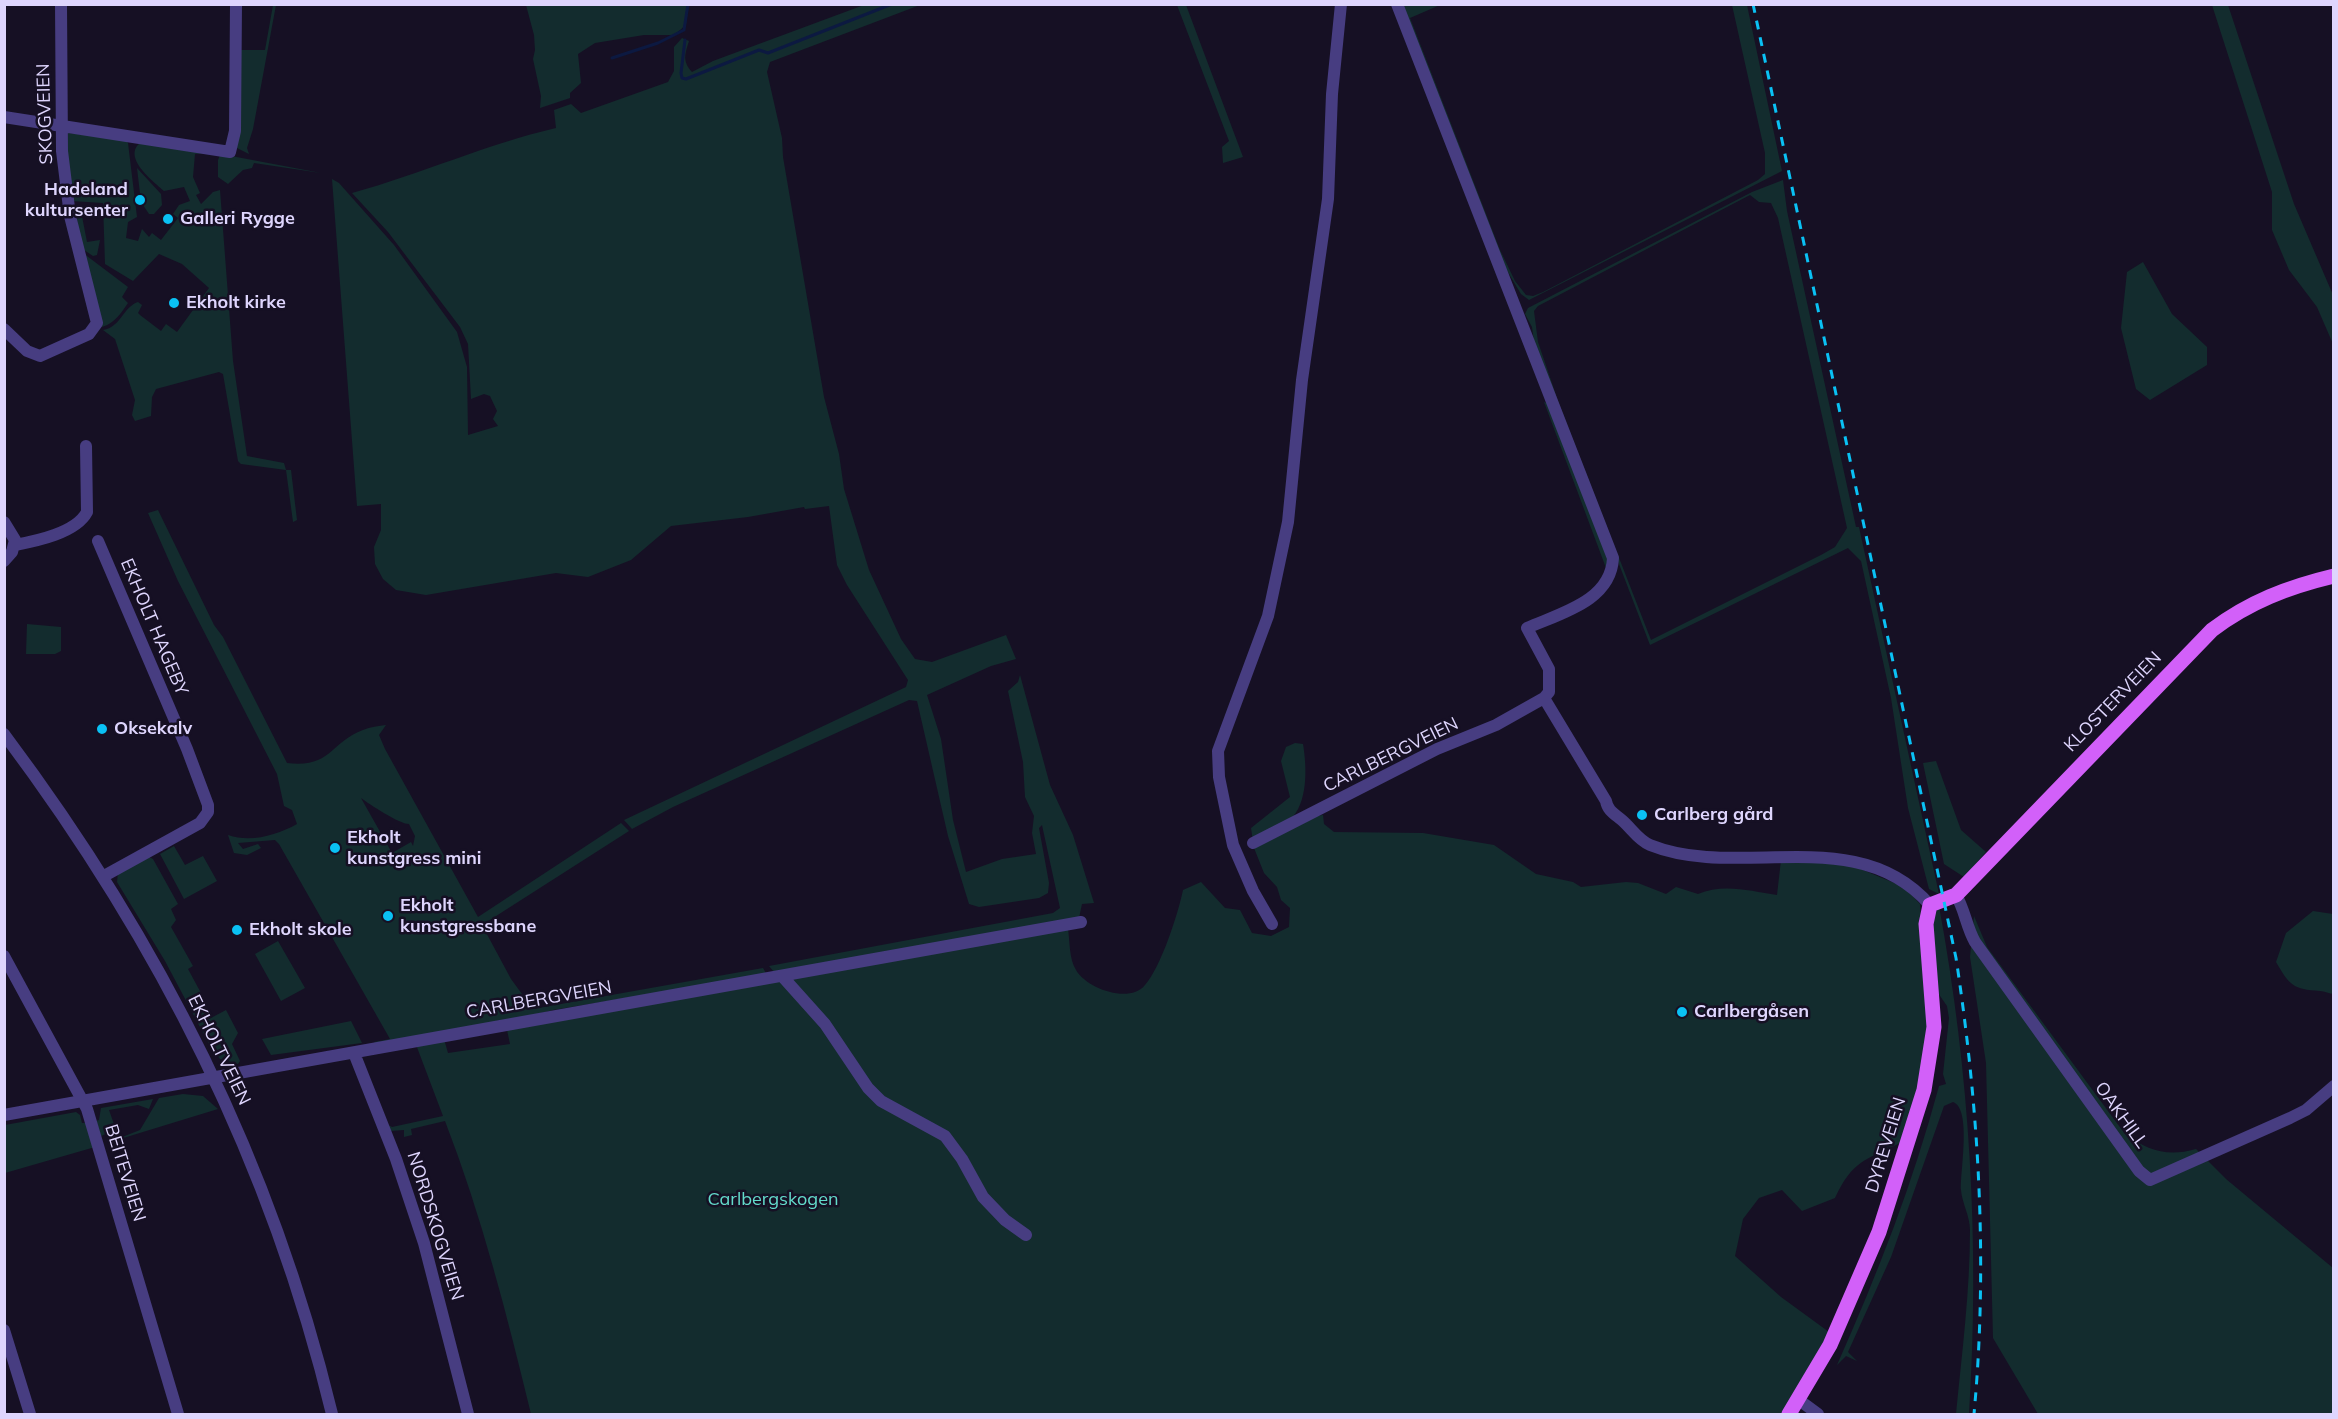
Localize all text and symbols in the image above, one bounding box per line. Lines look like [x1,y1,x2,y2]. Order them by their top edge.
street label: SKOGVEIEN [32,63,58,165]
place label: Hadeland kultursenter [25,179,128,222]
marker: Hadeland kultursenter [133,193,147,207]
place label: Galleri Rygge [180,208,295,230]
marker: Galleri Rygge [161,212,175,226]
place label: Ekholt kirke [186,292,286,314]
marker: Ekholt kirke [167,296,181,310]
street label: EKHOLT HAGEBY [115,555,193,699]
street label: KLOSTERVEIEN [2060,647,2166,757]
street label: CARLBERGVEIEN [1320,713,1462,797]
place label: Oksekalv [114,718,192,740]
marker: Oksekalv [95,722,109,736]
place label: Carlberg gård [1654,804,1773,826]
marker: Carlberg gård [1635,808,1649,822]
place label: Ekholt kunstgress mini [347,827,482,870]
marker: Ekholt kunstgress mini [328,841,342,855]
place label: Ekholt kunstgressbane [400,895,536,938]
marker: Ekholt kunstgressbane [381,909,395,923]
place label: Ekholt skole [249,919,352,941]
marker: Ekholt skole [230,923,244,937]
street label: CARLBERGVEIEN [464,977,614,1023]
street label: EKHOLTVEIEN [183,991,255,1109]
place label: Carlbergåsen [1694,1001,1809,1023]
marker: Carlbergåsen [1675,1005,1689,1019]
street label: OAKHILL [2090,1078,2152,1152]
street label: DYREVEIEN [1861,1095,1911,1195]
street label: BEITEVEIEN [100,1122,150,1224]
street label: NORDSKOGVEIEN [402,1149,468,1303]
park label: Carlbergskogen [708,1189,838,1211]

